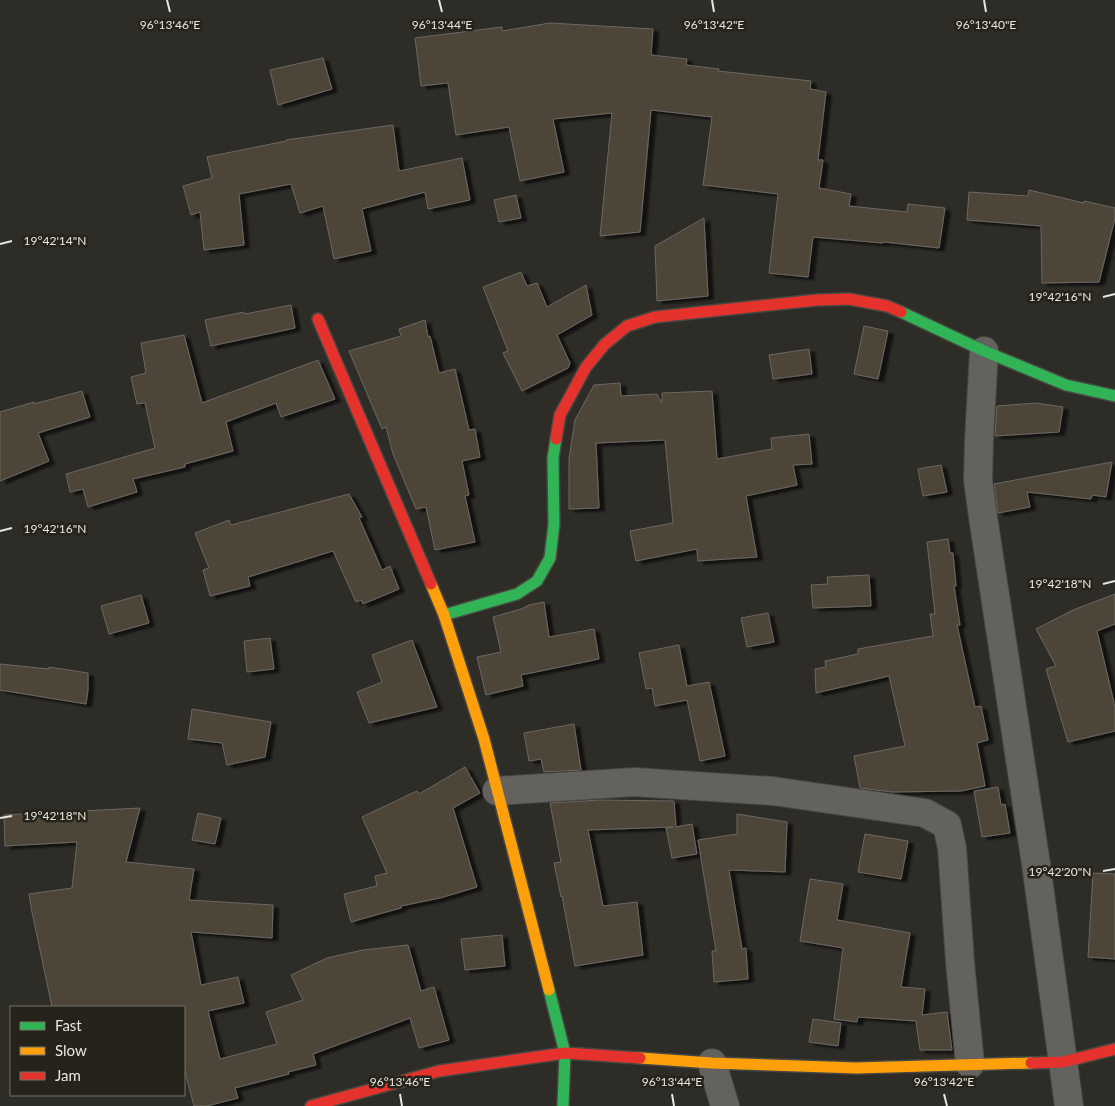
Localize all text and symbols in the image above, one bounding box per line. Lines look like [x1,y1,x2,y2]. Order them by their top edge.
text: 96°13'46"E [140,17,200,32]
text: 96°13'44"E [412,17,472,32]
text: 96°13'42"E [684,17,744,32]
text: 96°13'40"E [956,17,1016,32]
text: 19°42'14"N [24,233,86,248]
text: 19°42'16"N [1029,289,1091,304]
text: 19°42'16"N [24,521,86,536]
text: 19°42'18"N [1029,576,1091,591]
text: 19°42'18"N [24,808,86,823]
text: 19°42'20"N [1029,864,1091,879]
legend [10,1006,185,1096]
text: Fast [55,1016,82,1034]
text: Slow [55,1041,87,1059]
text: Jam [55,1066,81,1084]
text: 96°13'46"E [370,1074,430,1089]
text: 96°13'44"E [642,1074,702,1089]
text: 96°13'42"E [914,1074,974,1089]

